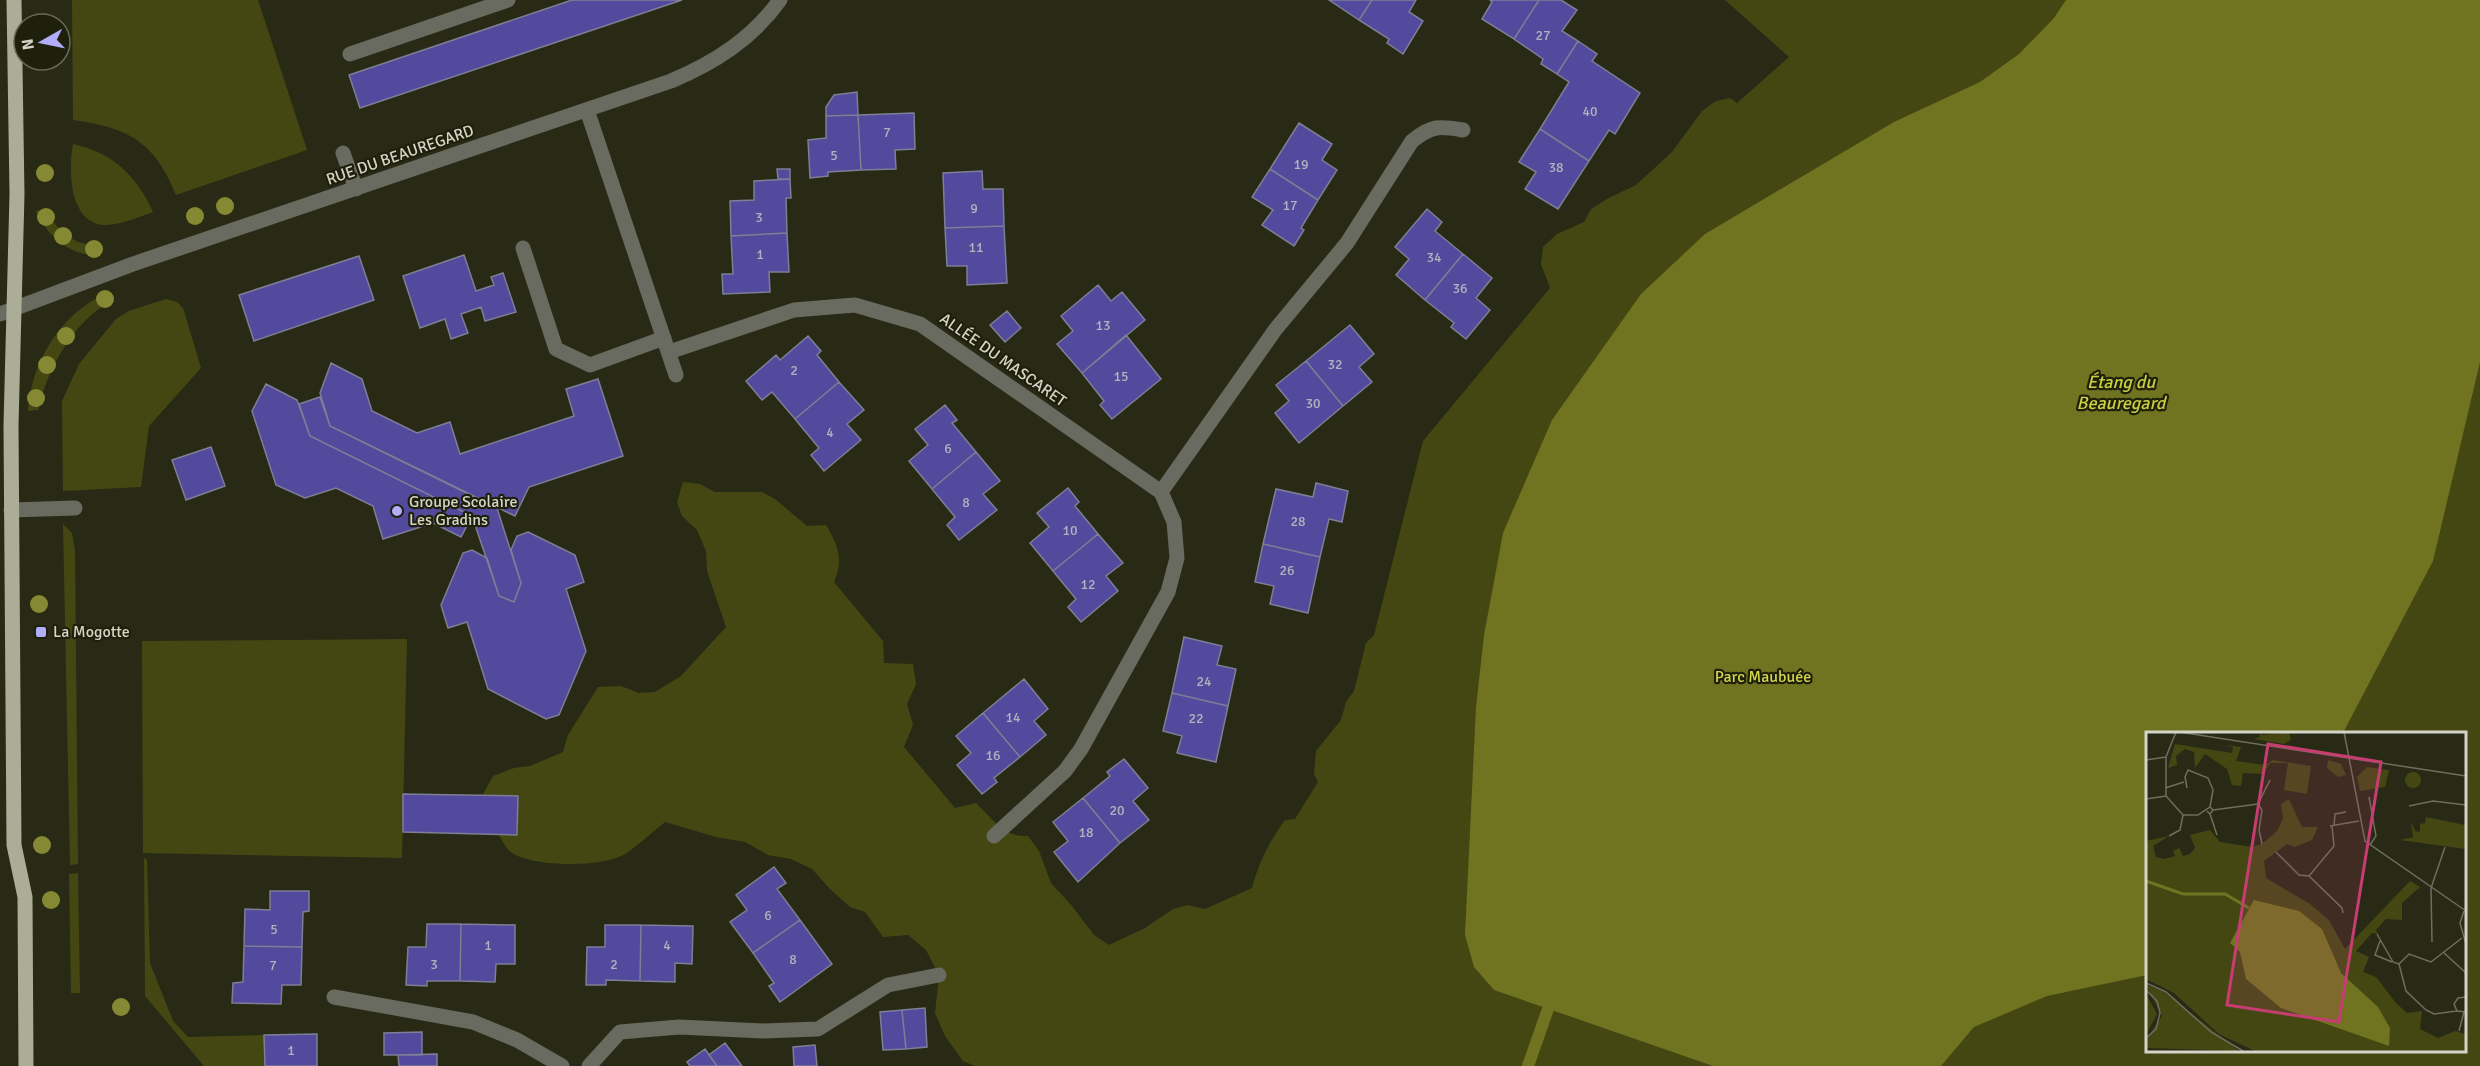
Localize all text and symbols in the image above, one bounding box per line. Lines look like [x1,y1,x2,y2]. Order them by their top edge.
north arrow [12,12,72,72]
house number: 27 [1535,27,1551,44]
text: N [17,37,39,51]
house number: 40 [1582,103,1598,120]
street label: RUE DU BEAUREGARD [324,120,476,190]
house number: 7 [883,124,891,141]
house number: 5 [830,147,838,164]
house number: 19 [1293,156,1309,173]
house number: 38 [1548,159,1564,176]
house number: 17 [1282,197,1298,214]
house number: 9 [970,200,978,217]
house number: 3 [755,209,763,226]
house number: 11 [968,239,984,256]
house number: 1 [756,246,764,263]
house number: 34 [1426,249,1442,266]
house number: 36 [1452,280,1468,297]
street label: ALLÉE DU MASCARET [936,309,1070,411]
house number: 13 [1095,317,1111,334]
house number: 32 [1327,356,1343,373]
house number: 2 [790,362,798,379]
house number: 15 [1113,368,1129,385]
water label: Étang du Beauregard [2077,371,2168,414]
house number: 30 [1305,395,1321,412]
house number: 4 [826,424,834,441]
house number: 6 [944,440,952,457]
place label: Groupe Scolaire Les Gradins [409,492,517,530]
house number: 8 [962,494,970,511]
marker: Groupe Scolaire Les Gradins [390,504,404,518]
house number: 28 [1290,513,1306,530]
house number: 10 [1062,522,1078,539]
house number: 26 [1279,562,1295,579]
house number: 12 [1080,576,1096,593]
place label: La Mogotte [53,622,130,642]
marker: La Mogotte [34,625,48,639]
park label: Parc Maubuée [1715,667,1811,687]
house number: 24 [1196,673,1212,690]
house number: 14 [1005,709,1021,726]
house number: 22 [1188,710,1204,727]
inset map [2146,732,2465,1051]
house number: 16 [985,747,1001,764]
house number: 20 [1109,802,1125,819]
house number: 18 [1078,824,1094,841]
house number: 6 [764,907,772,924]
house number: 5 [270,921,278,938]
house number: 1 [484,937,492,954]
house number: 4 [663,937,671,954]
house number: 8 [789,951,797,968]
house number: 3 [430,956,438,973]
house number: 2 [610,956,618,973]
house number: 7 [269,957,277,974]
house number: 1 [287,1042,295,1059]

